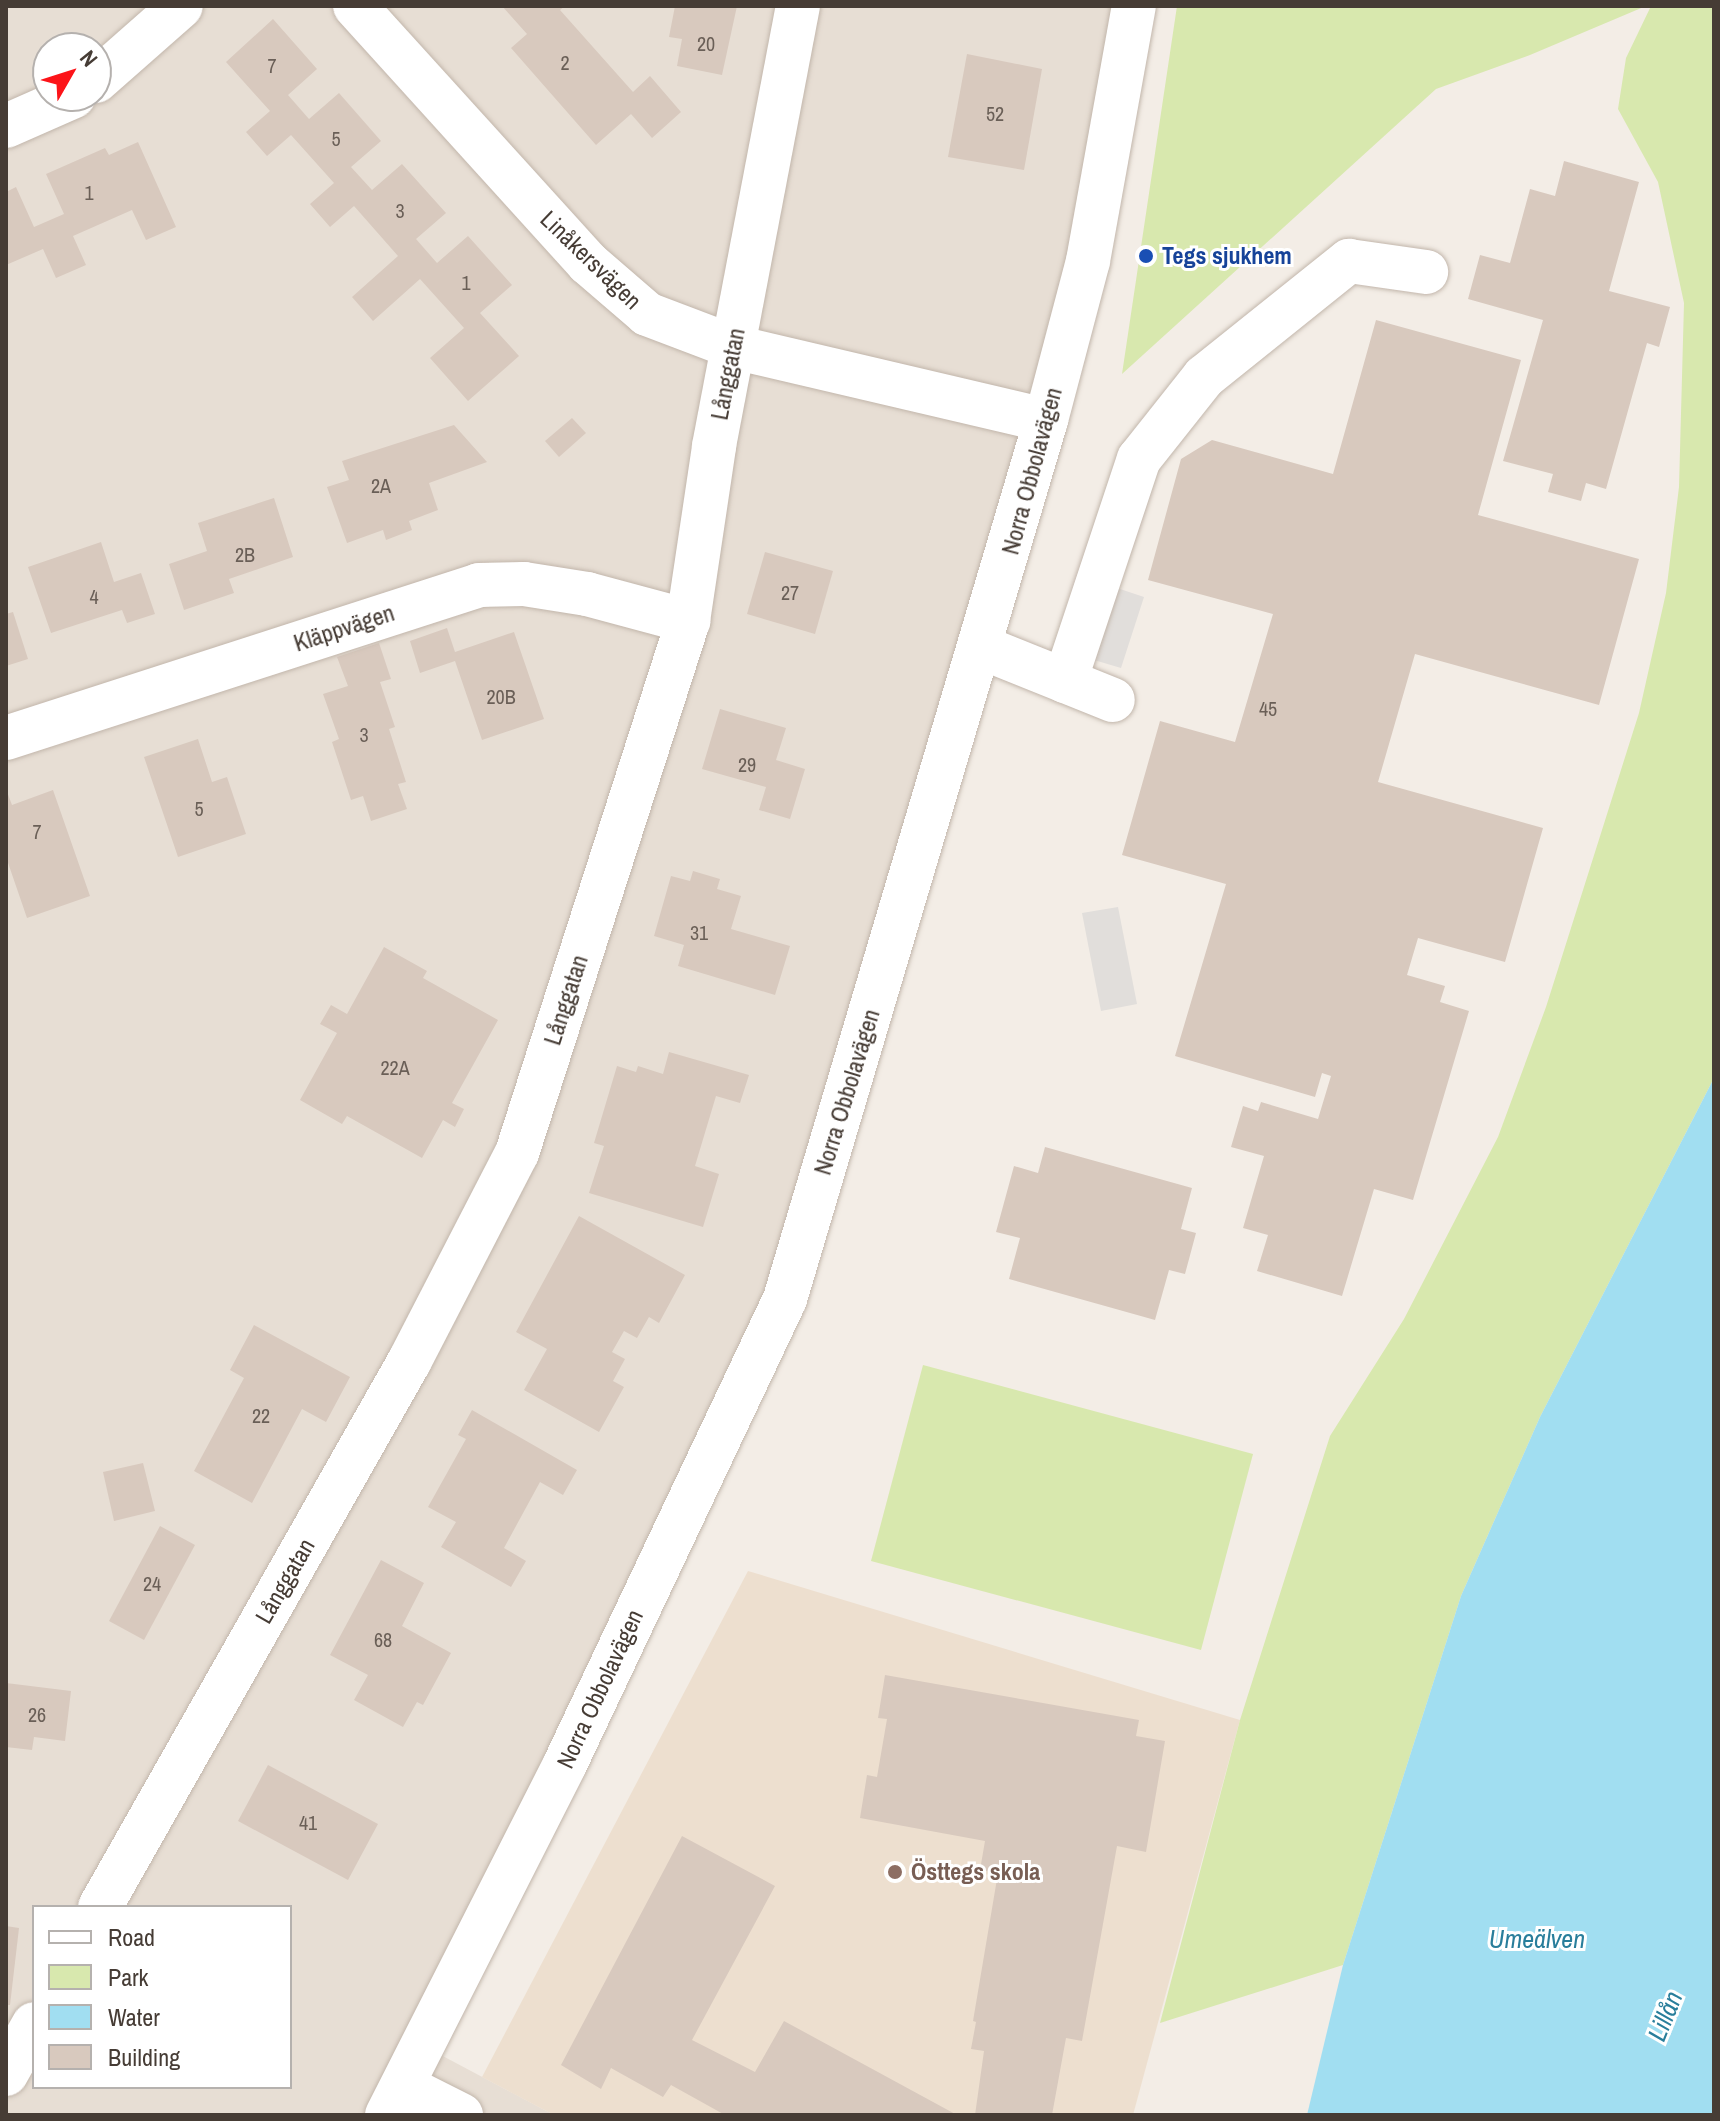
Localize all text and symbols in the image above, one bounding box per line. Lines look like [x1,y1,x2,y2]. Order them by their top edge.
house number: 20 [697,31,715,55]
north arrow [32,32,112,112]
text: N [73,44,105,73]
house number: 2 [560,50,570,74]
house number: 7 [267,53,277,77]
house number: 52 [986,101,1004,125]
house number: 5 [331,126,341,150]
house number: 1 [84,180,94,204]
house number: 3 [395,198,405,222]
street label: Linåkersvägen [535,205,647,315]
place label: Tegs sjukhem [1162,242,1292,270]
marker: Tegs sjukhem [1137,247,1155,265]
house number: 1 [461,270,471,294]
street label: Långgatan [705,326,751,422]
street label: Norra Obbolavägen [996,384,1068,558]
house number: 2A [371,473,391,497]
house number: 2B [235,542,255,566]
house number: 27 [781,580,799,604]
house number: 4 [89,584,99,608]
street label: Kläppvägen [290,598,398,658]
house number: 20B [486,684,516,708]
house number: 45 [1259,696,1277,720]
house number: 3 [359,722,369,746]
house number: 29 [738,752,756,776]
house number: 5 [194,796,204,820]
house number: 7 [32,819,42,843]
house number: 31 [690,920,708,944]
street label: Långgatan [538,951,594,1049]
street label: Norra Obbolavägen [808,1006,886,1178]
house number: 22A [380,1055,410,1079]
house number: 22 [252,1403,270,1427]
street label: Långgatan [249,1534,321,1628]
house number: 24 [143,1571,161,1595]
street label: Norra Obbolavägen [551,1605,649,1773]
house number: 68 [374,1627,392,1651]
house number: 26 [28,1702,46,1726]
house number: 41 [299,1810,317,1834]
place label: Östtegs skola [911,1858,1040,1886]
marker: Östtegs skola [886,1863,904,1881]
legend [32,1905,292,2089]
text: Road [108,1921,155,1953]
water label: Umeälven [1489,1923,1585,1955]
text: Park [108,1961,148,1993]
water label: Lillån [1641,1987,1689,2045]
text: Water [108,2001,160,2033]
text: Building [108,2041,180,2073]

